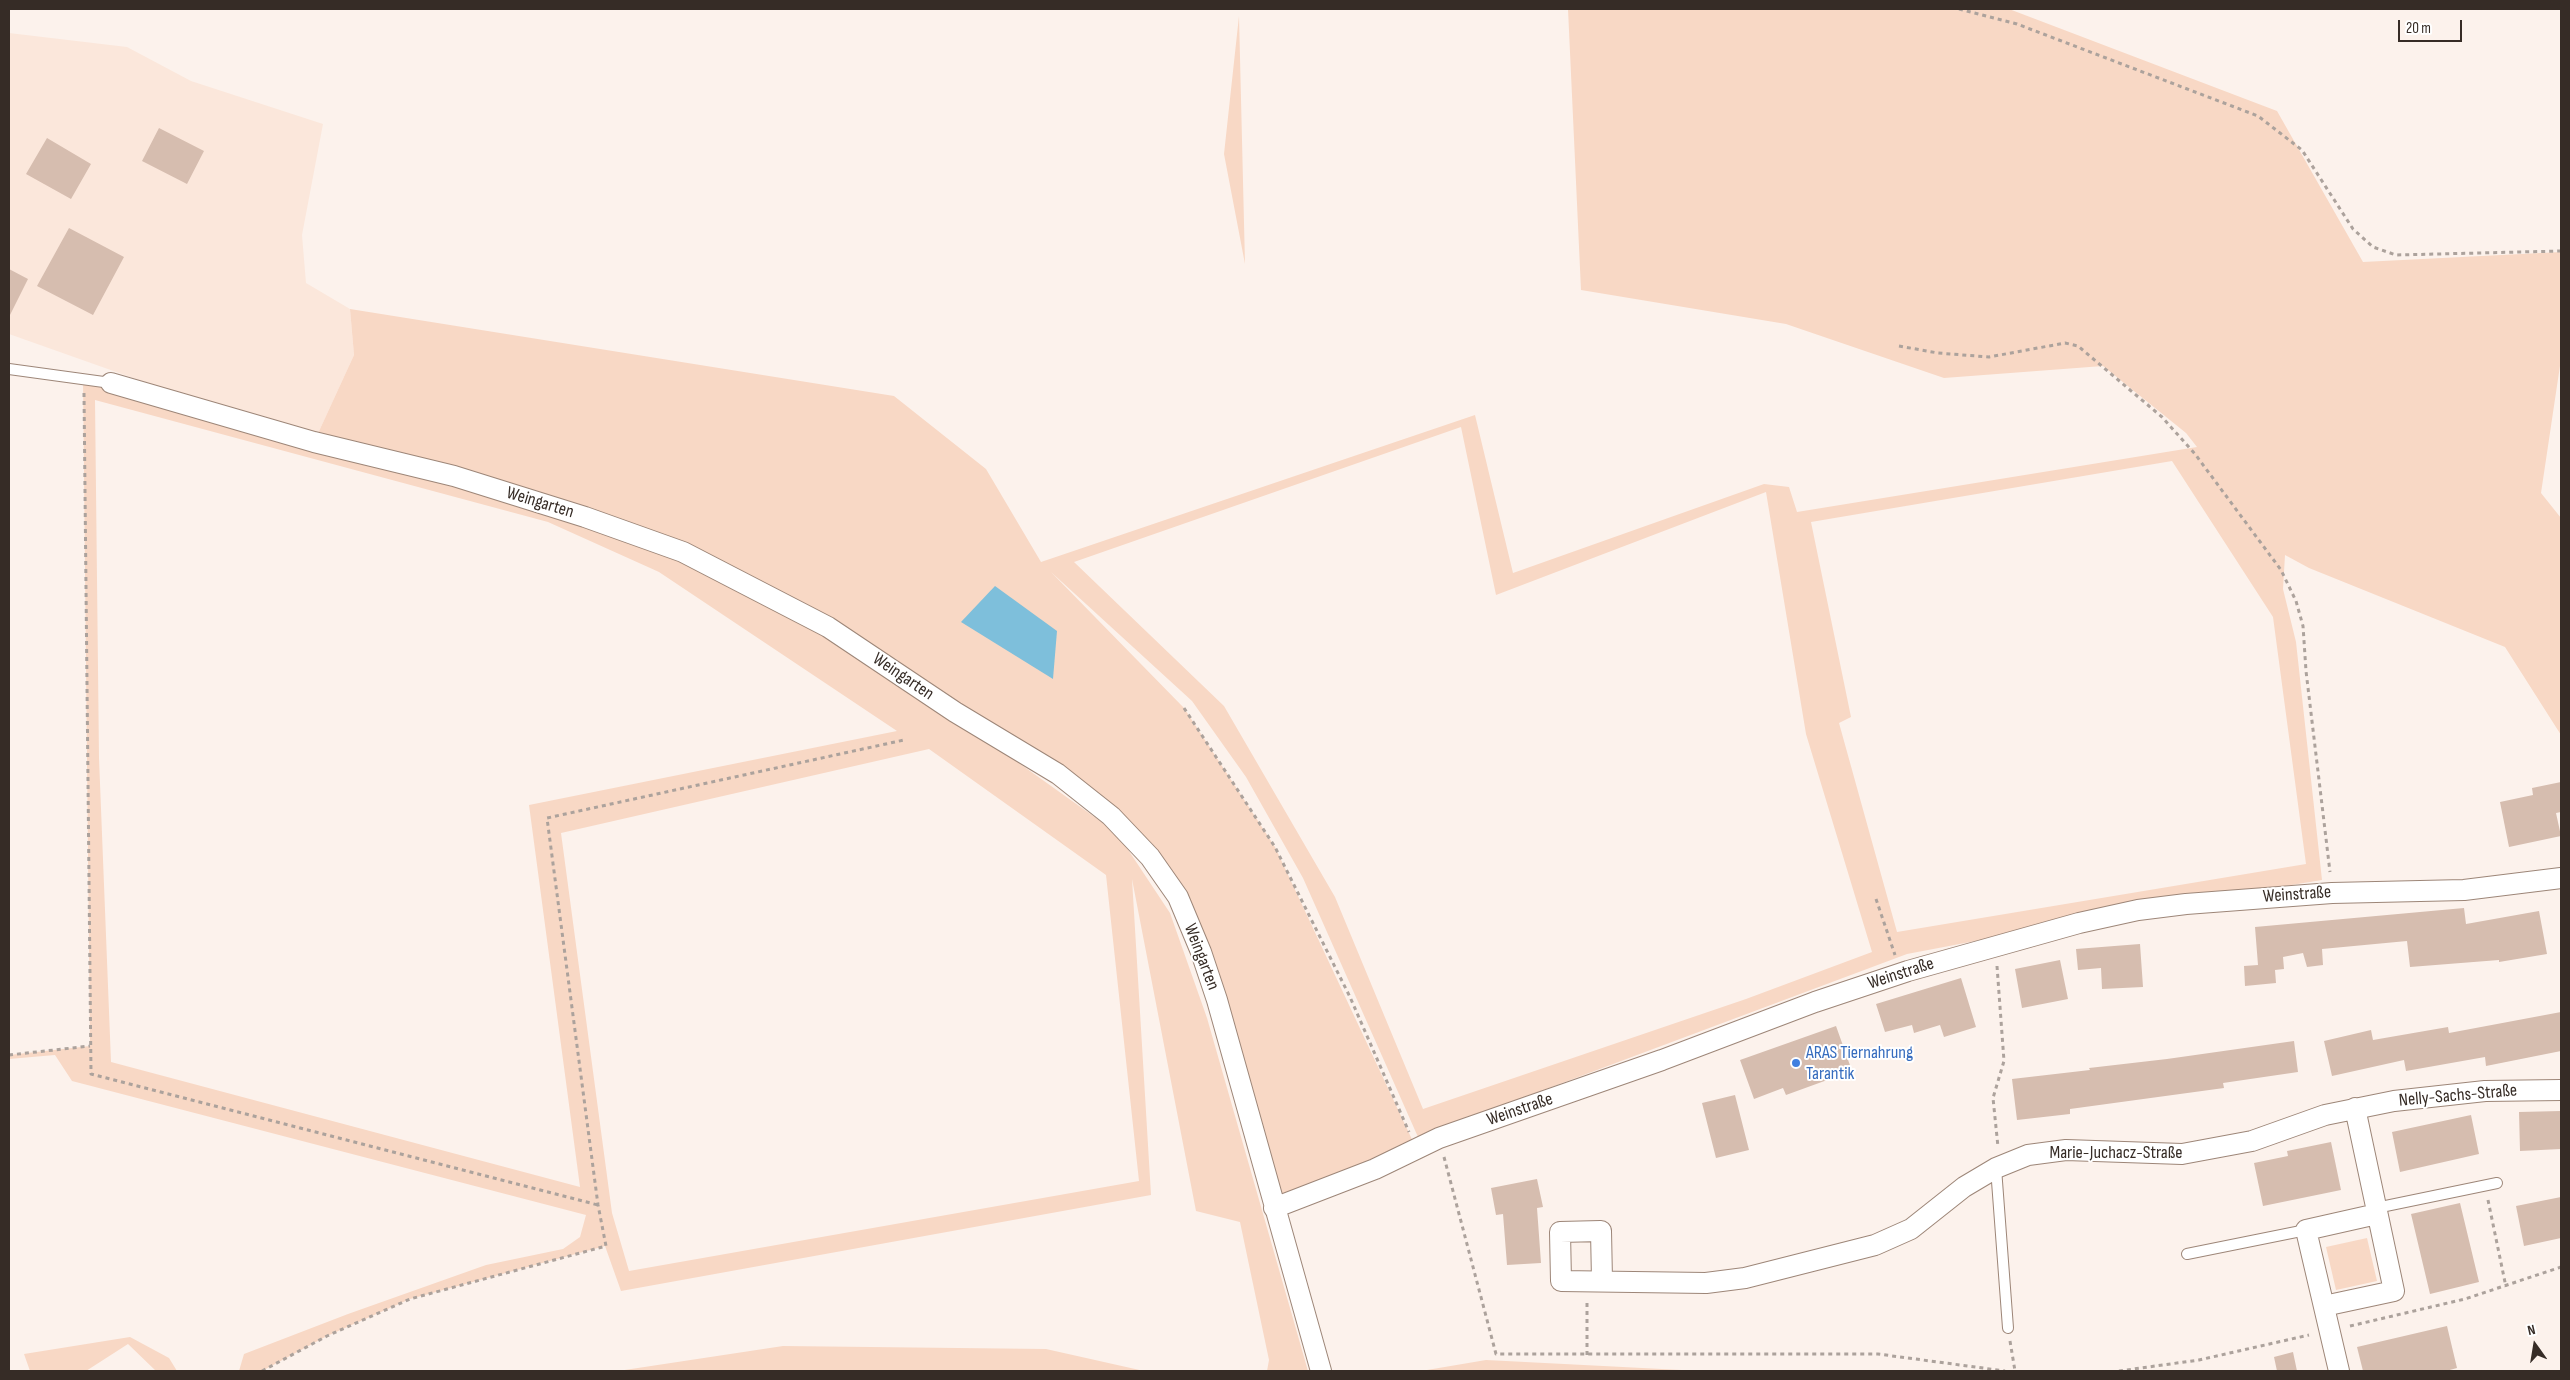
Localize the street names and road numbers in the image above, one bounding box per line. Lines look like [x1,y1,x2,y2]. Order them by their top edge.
street label: Weingarten [504,483,576,523]
street label: Weingarten [868,649,938,705]
street label: Weinstraße [2262,882,2332,908]
street label: Weingarten [1179,921,1223,993]
street label: Weinstraße [1865,953,1937,995]
street label: Nelly-Sachs-Straße [2398,1080,2518,1112]
street label: Weinstraße [1484,1089,1556,1131]
street label: Marie-Juchacz-Straße [2049,1142,2183,1164]

